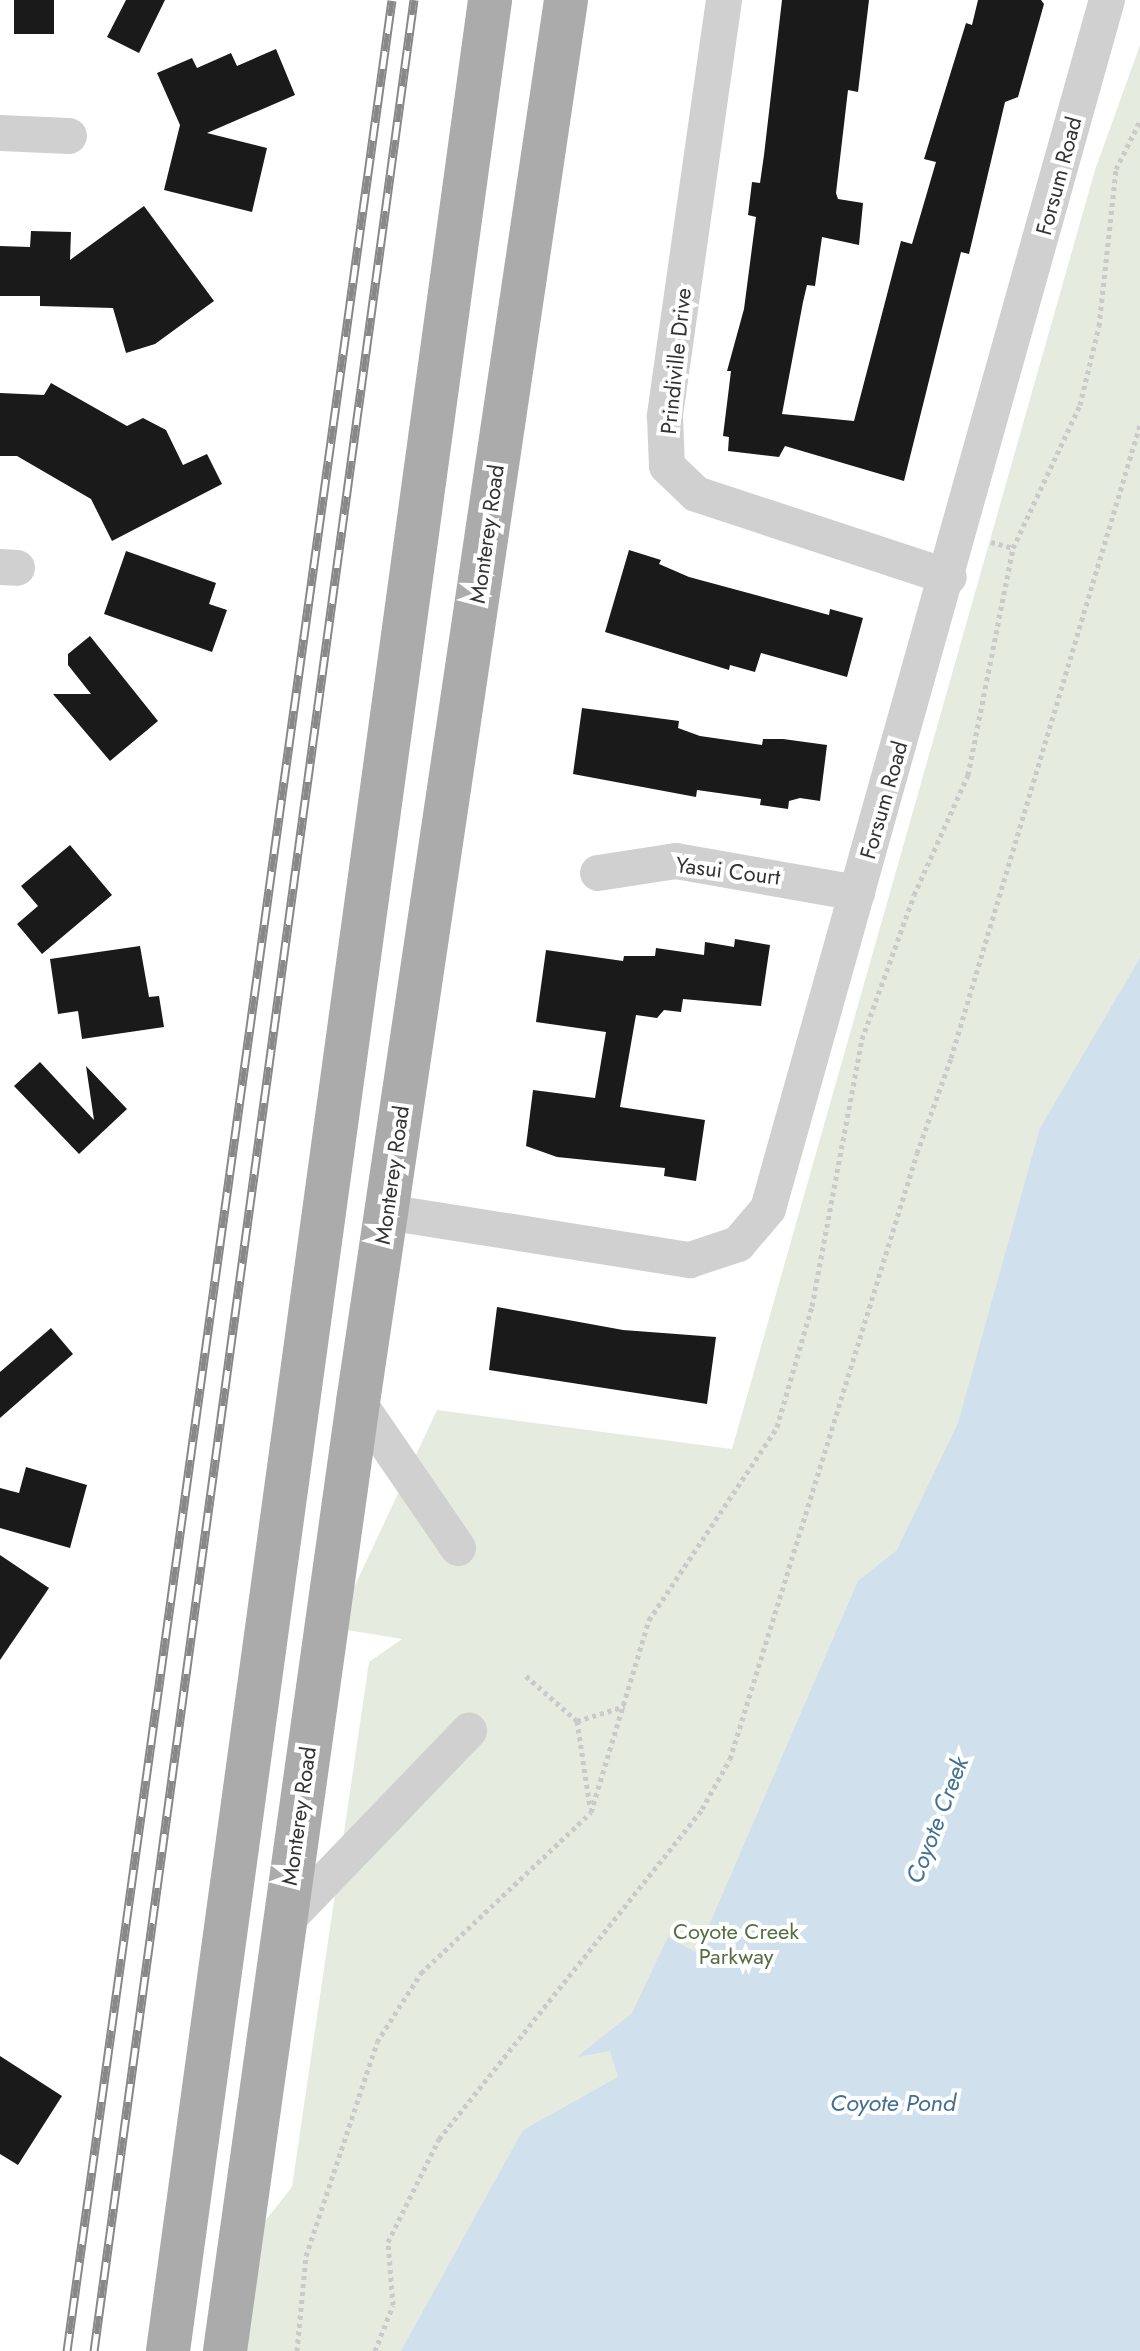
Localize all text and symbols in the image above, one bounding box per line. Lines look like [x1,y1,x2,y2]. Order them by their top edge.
street label: Forsum Road [1031,114,1087,238]
street label: Prindiville Drive [655,286,697,436]
street label: Monterey Road [464,463,510,605]
street label: Forsum Road [855,738,913,862]
street label: Yasui Court [674,852,782,890]
street label: Monterey Road [369,1104,415,1246]
street label: Monterey Road [276,1745,322,1887]
water label: Coyote Creek [900,1752,974,1888]
park label: Coyote Creek Parkway [673,1918,799,1970]
water label: Coyote Pond [830,2089,956,2117]

